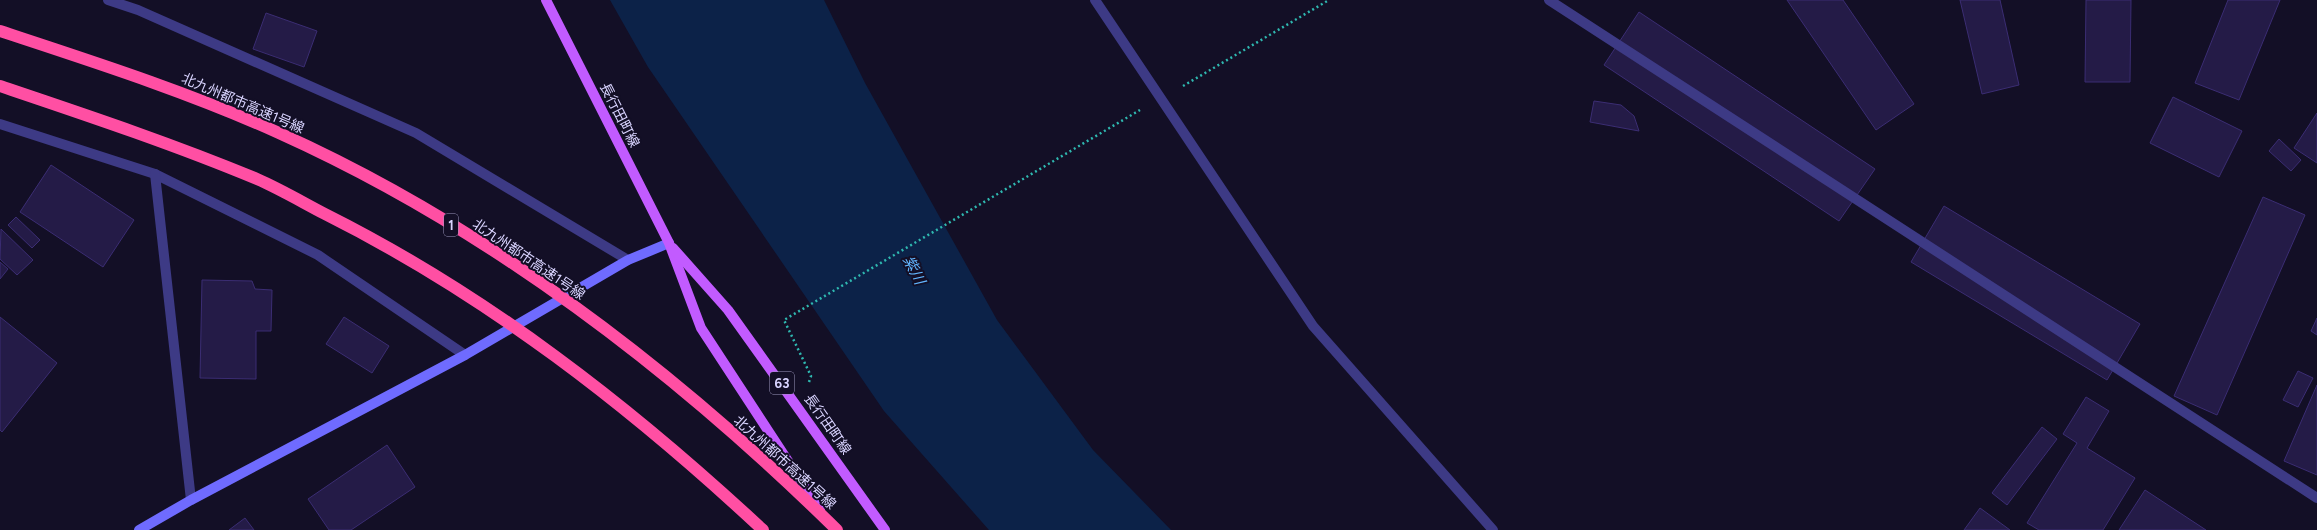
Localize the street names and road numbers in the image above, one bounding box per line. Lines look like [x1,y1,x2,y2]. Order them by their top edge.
street label: 北九州都市高速1号線 [179,70,307,137]
street label: 長行田町線 [596,80,643,150]
road number: 1 [444,214,458,236]
street label: 北九州都市高速1号線 [469,216,588,303]
road number: 63 [770,372,794,394]
street label: 長行田町線 [801,391,855,458]
street label: 北九州都市高速1号線 [730,412,839,513]

